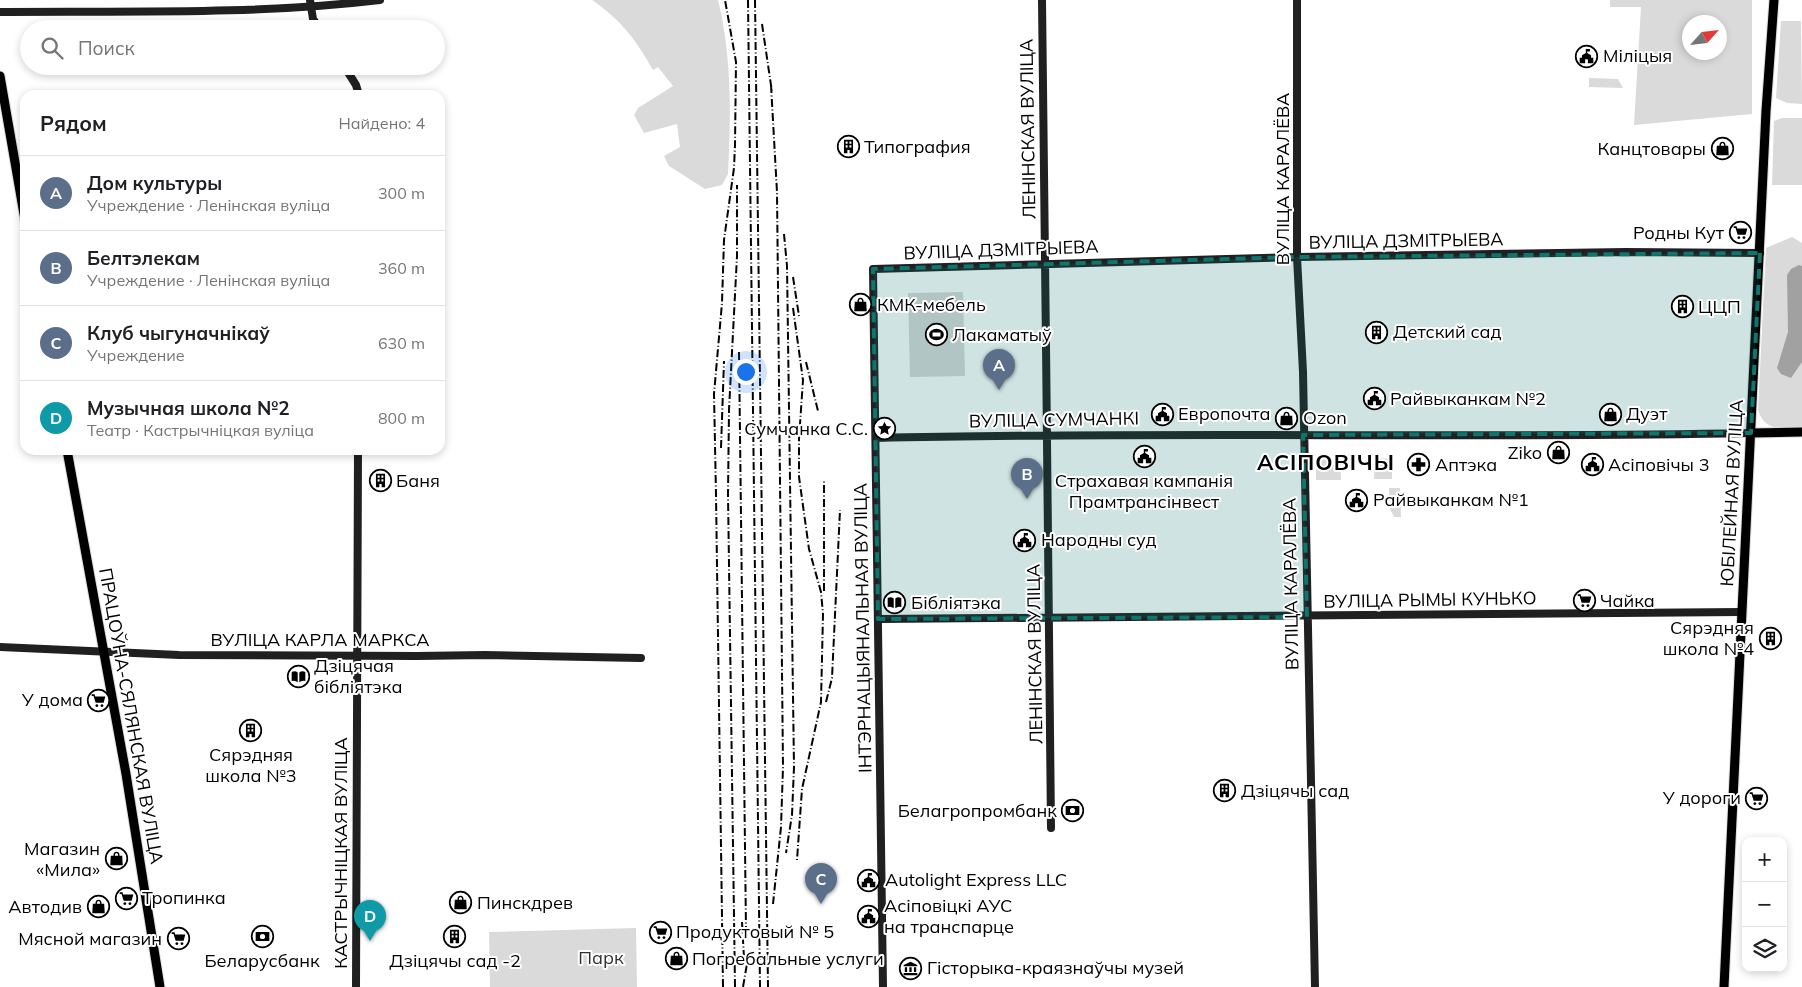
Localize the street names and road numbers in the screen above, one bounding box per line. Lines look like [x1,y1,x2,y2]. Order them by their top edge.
street label: ЛЕНІНСКАЯ ВУЛІЦА [1014,39,1041,219]
street label: ВУЛІЦА КАРАЛЁВА [1271,93,1294,265]
street label: ВУЛІЦА ДЗМІТРЫЕВА [1308,227,1504,254]
street label: ВУЛІЦА ДЗМІТРЫЕВА [903,235,1099,264]
street label: ЮБІЛЕЙНАЯ ВУЛІЦА [1715,399,1748,587]
street label: ВУЛІЦА СУМЧАНКІ [969,407,1139,432]
street label: ІНТЭРНАЦЫЯНАЛЬНАЯ ВУЛІЦА [848,483,877,773]
street label: ВУЛІЦА КАРАЛЁВА [1277,498,1304,670]
street label: ЛЕНІНСКАЯ ВУЛІЦА [1021,564,1048,744]
street label: ПРАЦОЎНА-СЯЛЯНСКАЯ ВУЛІЦА [94,566,169,866]
street label: ВУЛІЦА РЫМЫ КУНЬКО [1323,586,1537,613]
street label: ВУЛІЦА КАРЛА МАРКСА [210,628,430,651]
street label: КАСТРЫЧНІЦКАЯ ВУЛІЦА [329,737,352,969]

